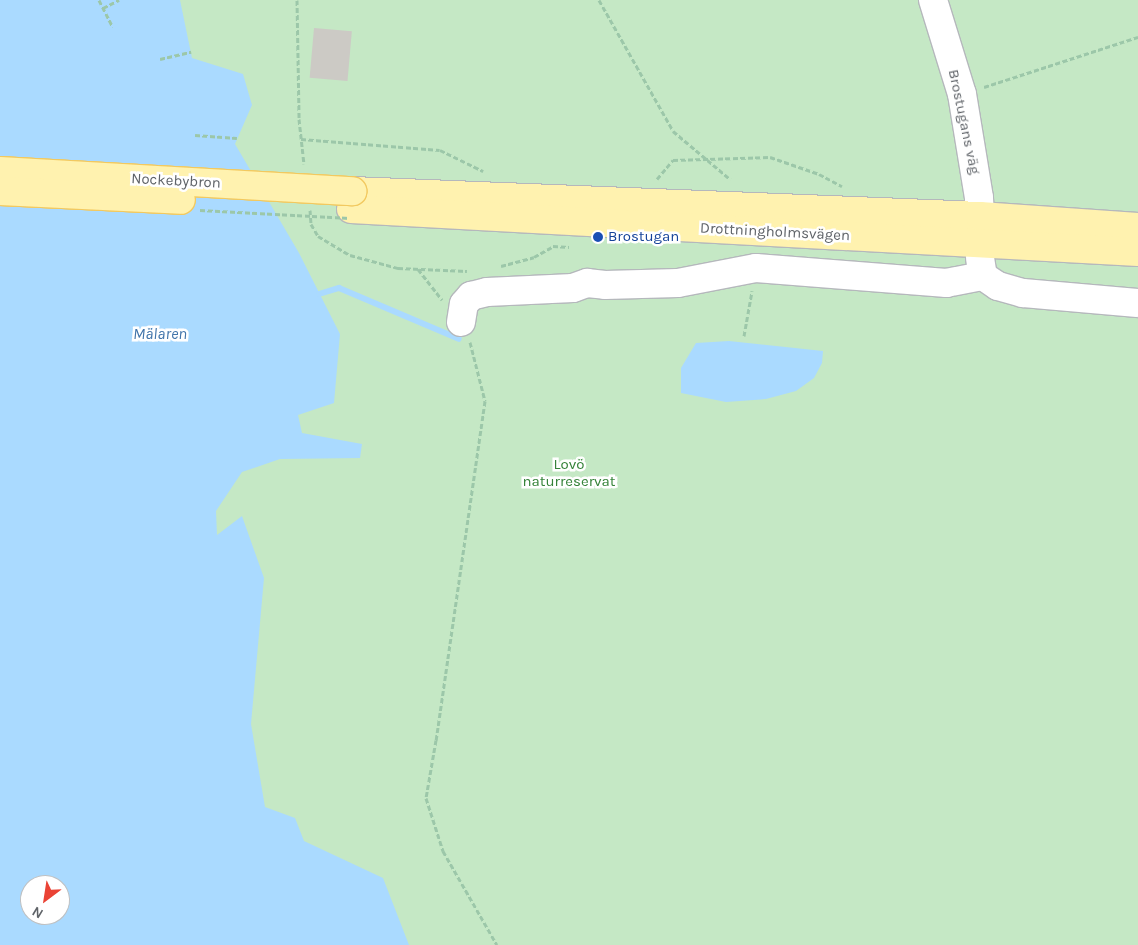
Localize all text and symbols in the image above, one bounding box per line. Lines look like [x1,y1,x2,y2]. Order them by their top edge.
street label: Brostugans väg [944,68,984,176]
street label: Nockebybron [131,170,221,192]
street label: Drottningholmsvägen [700,219,850,245]
place label: Brostugan [608,228,679,246]
marker: Brostugan [592,231,604,243]
water label: Mälaren [133,324,187,344]
park label: Lovö naturreservat [522,455,616,490]
north arrow [20,875,70,925]
text: N [29,903,46,922]

